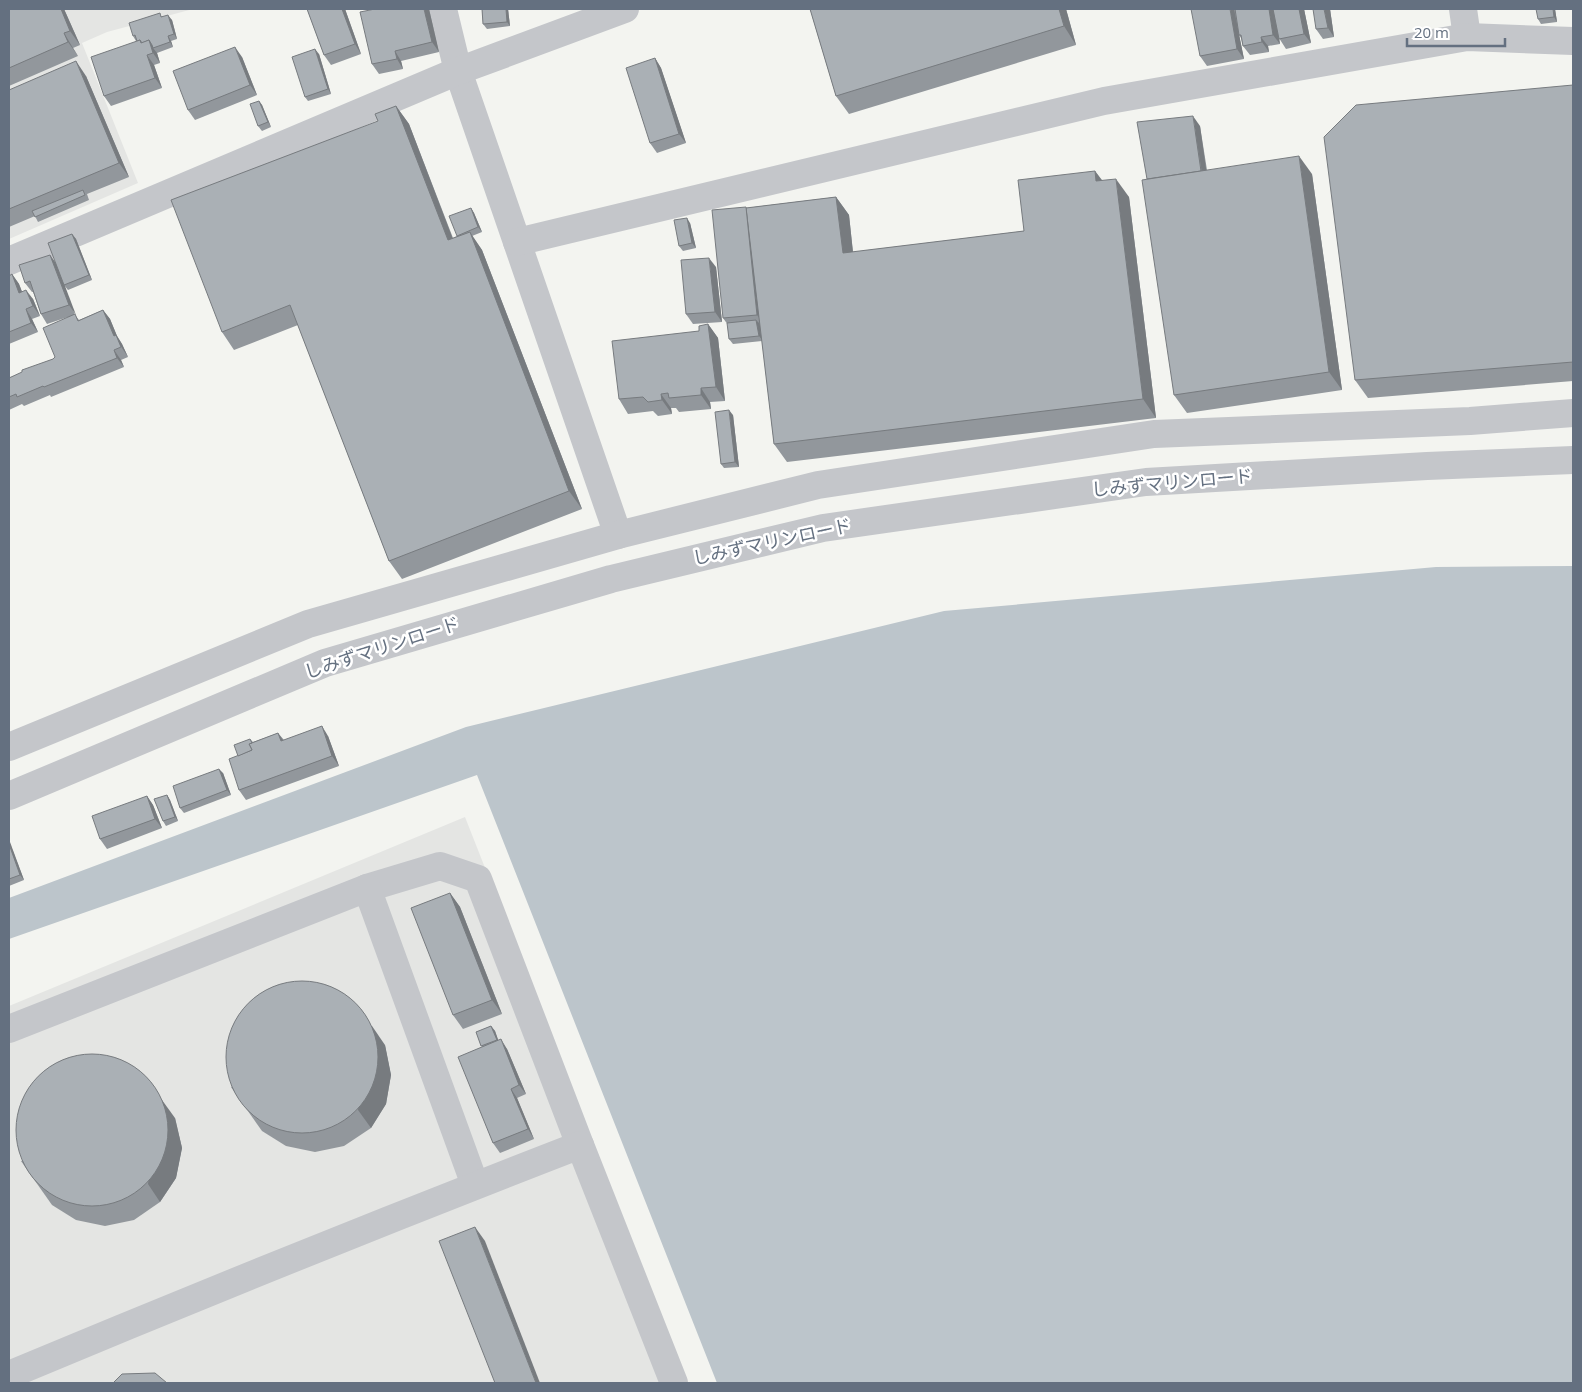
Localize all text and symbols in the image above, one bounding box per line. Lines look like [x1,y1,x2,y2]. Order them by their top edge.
scale bar [1407,15,1504,47]
text: 20 m [1414,22,1449,42]
street label: しみずマリンロード [1090,463,1254,501]
street label: しみずマリンロード [690,512,854,570]
street label: しみずマリンロード [301,611,462,683]

